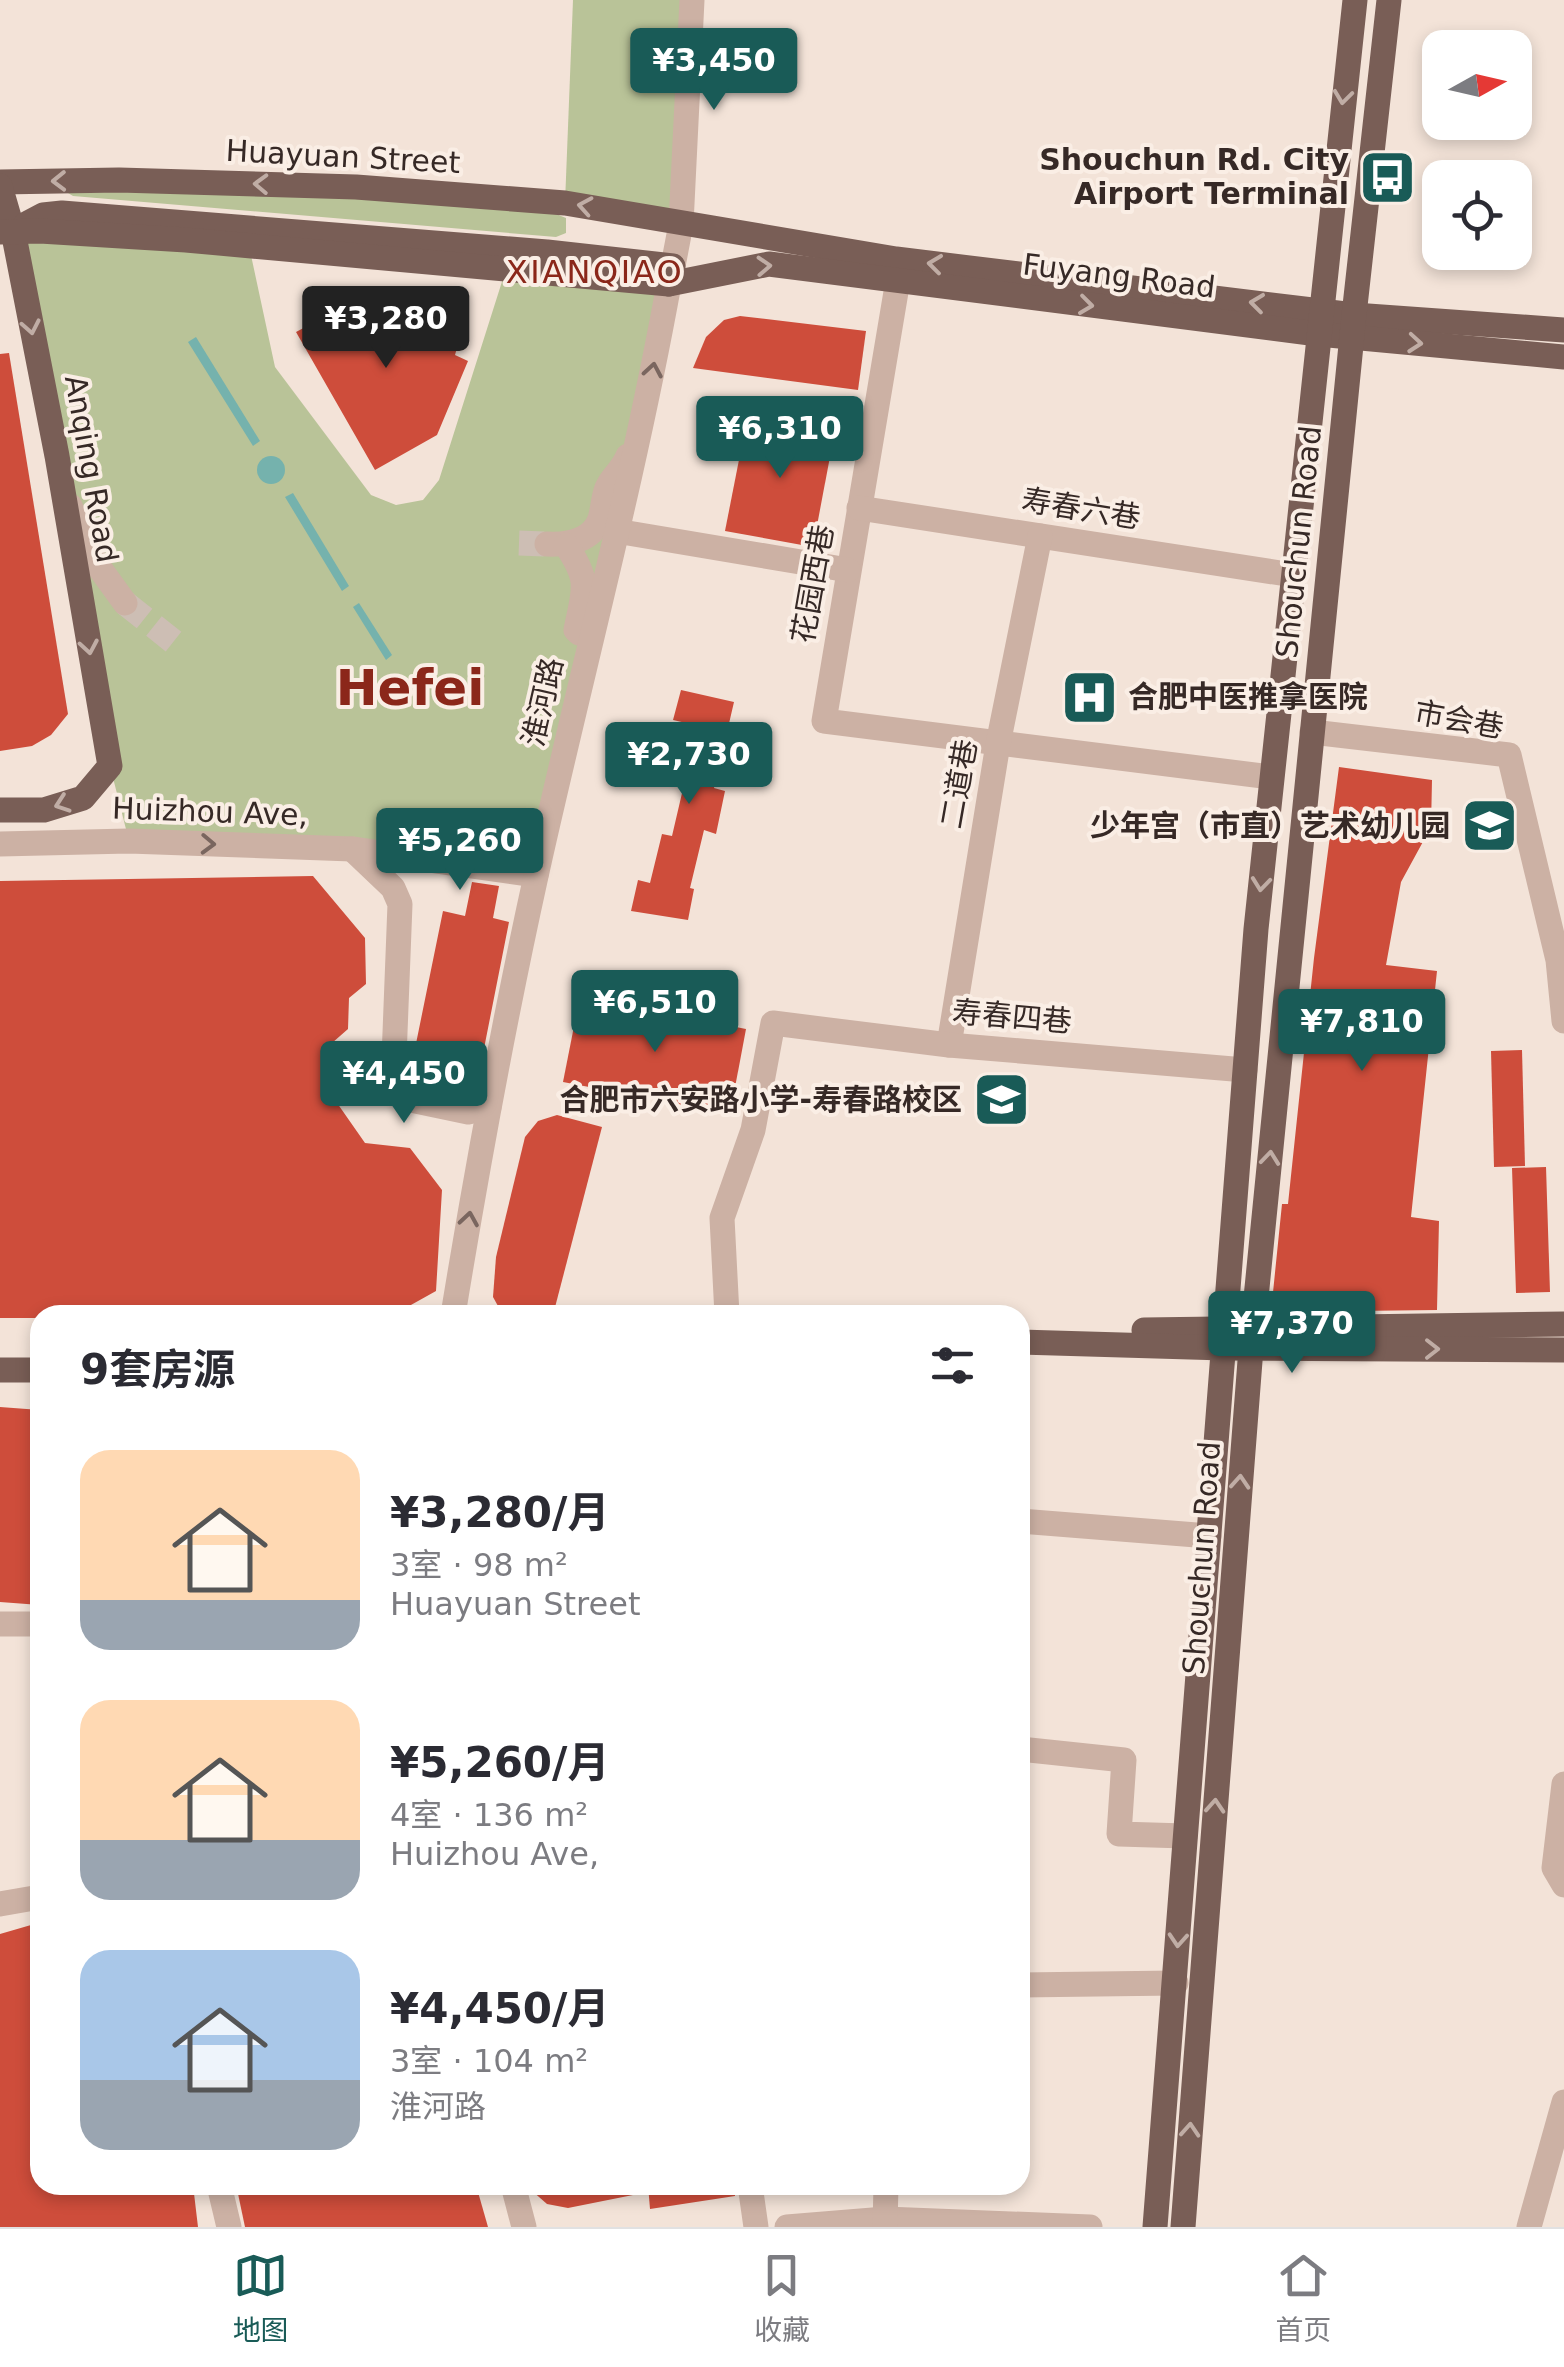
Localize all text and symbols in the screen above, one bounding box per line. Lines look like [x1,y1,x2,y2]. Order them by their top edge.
pin: ¥3,450 [633,28,795,113]
north arrow [1422,30,1532,140]
map controls [1422,30,1532,270]
text: ¥3,450 [652,41,776,79]
one-way arrow [1333,89,1354,105]
street label: Huayuan Street [225,133,461,180]
place label: Shouchun Rd. City Airport Terminal [1039,142,1349,211]
bus stop icon: Shouchun Rd. City Airport Terminal [1358,147,1418,207]
button: locate [1422,160,1532,270]
one-way arrow [51,170,67,191]
one-way arrow [252,173,268,194]
one-way arrow [576,196,593,217]
street label: Fuyang Road [1021,246,1217,305]
district label: XIANQIAO [506,253,684,291]
one-way arrow [926,254,942,275]
one-way arrow [756,256,772,277]
pin: ¥3,280 [305,286,467,371]
one-way arrow [1078,293,1095,314]
one-way arrow [1249,293,1265,314]
text: ¥3,280 [324,299,448,337]
one-way arrow [20,318,41,335]
one-way arrow [1408,332,1424,354]
one-way arrow [642,362,663,379]
street label: Anqing Road [58,372,125,565]
pin: ¥6,310 [699,396,861,481]
text: ¥6,310 [718,409,842,447]
street label: Shouchun Road [1269,424,1328,660]
street label: 寿春六巷 [1019,482,1143,535]
street label: 花园西巷 [785,522,840,646]
one-way arrow [78,639,99,655]
street label: 淮河路 [515,654,570,750]
district label: Hefei [336,659,484,717]
hospital icon: 合肥中医推拿医院 [1059,667,1119,727]
place label: 合肥中医推拿医院 [1128,679,1368,714]
street label: 市会巷 [1412,694,1506,745]
pin: ¥2,730 [608,722,770,807]
text: ¥2,730 [627,735,751,773]
street label: 二道巷 [933,737,984,831]
street label: Huizhou Ave, [111,791,309,832]
one-way arrow [55,793,72,813]
school or university icon: 少年宫（市直）艺术幼儿园 [1459,796,1519,856]
pin: ¥5,260 [379,808,541,893]
place label: 少年宫（市直）艺术幼儿园 [1090,808,1450,843]
text: ¥5,260 [398,821,522,859]
one-way arrow [200,833,216,854]
one-way arrow [1250,876,1272,892]
pin: ¥6,510 [574,970,736,1055]
text: ¥6,510 [593,983,717,1021]
pin: ¥7,810 [1281,989,1443,1074]
street label: 寿春四巷 [951,994,1073,1039]
text: ¥7,810 [1300,1002,1424,1040]
pin: ¥4,450 [323,1041,485,1126]
text: ¥4,450 [342,1054,466,1092]
school or university icon: 合肥市六安路小学-寿春路校区 [971,1070,1031,1130]
place label: 合肥市六安路小学-寿春路校区 [560,1082,962,1117]
one-way arrow [1259,1150,1280,1166]
one-way arrow [458,1211,479,1227]
pin: ¥7,370 [1211,1291,1373,1376]
text: ¥7,370 [1230,1304,1354,1342]
icon: filters [925,1338,980,1393]
one-way arrow [1426,1338,1441,1360]
text: 9套房源 [80,1345,235,1394]
street label: Shouchun Road [1176,1440,1227,1676]
one-way arrow [1229,1473,1251,1489]
text: ¥3,280/月 [390,1488,609,1537]
icon: home [160,1490,280,1610]
text: 3室 · 98 m² [390,1546,568,1584]
text: Huayuan Street [390,1585,640,1623]
text: ¥5,260/月 [390,1738,609,1787]
icon: home [160,1740,280,1860]
text: 4室 · 136 m² [390,1796,588,1834]
one-way arrow [1204,1797,1226,1813]
text: Huizhou Ave, [390,1835,599,1873]
one-way arrow [1168,1933,1190,1949]
text: ¥4,450/月 [390,1984,609,2033]
icon: home [160,1990,280,2110]
text: 3室 · 104 m² [390,2042,588,2080]
text: 淮河路 [390,2088,486,2126]
one-way arrow [1179,2121,1201,2137]
tab: 地图 [233,2248,289,2348]
tab: 收藏 [754,2248,810,2348]
tab: 首页 [1275,2248,1331,2348]

